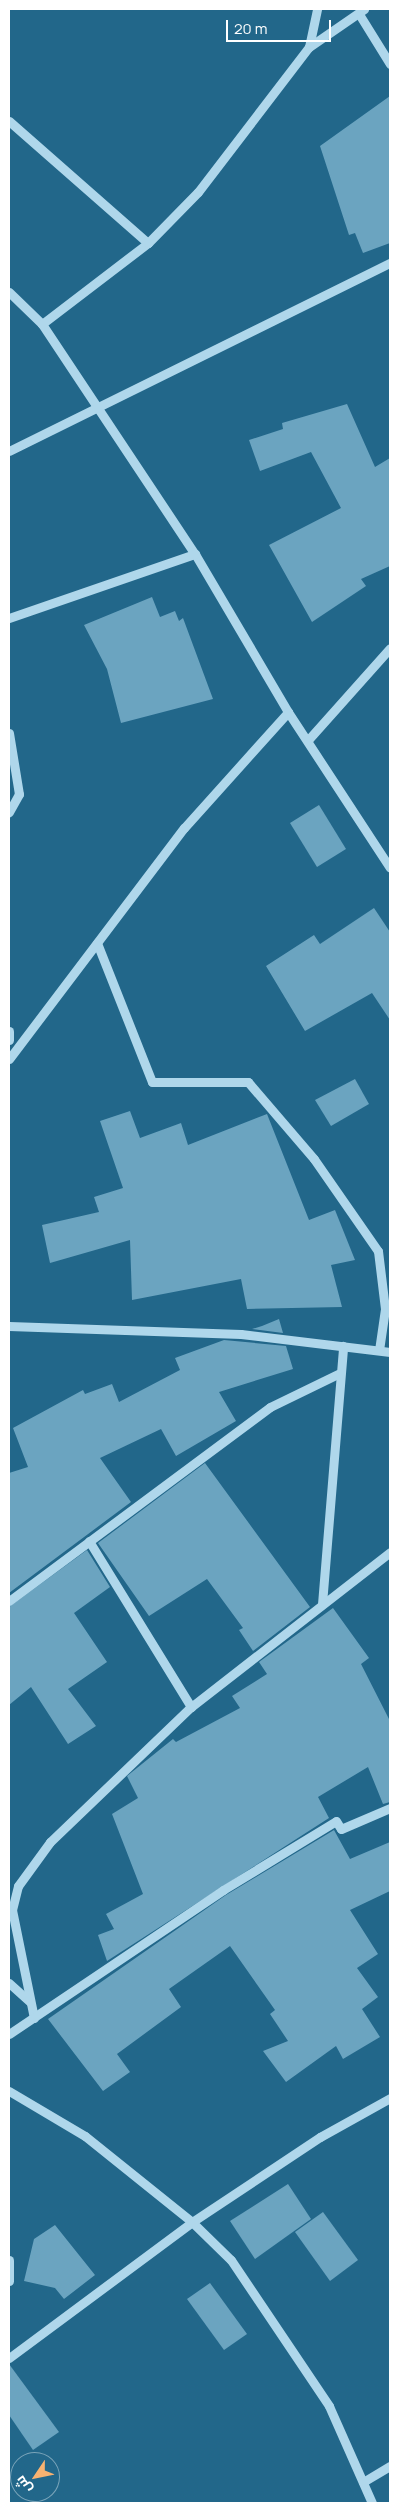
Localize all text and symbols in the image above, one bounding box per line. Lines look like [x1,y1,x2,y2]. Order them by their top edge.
scale bar [229,10,334,42]
text: 20 m [234,18,267,39]
north arrow [10,2452,60,2502]
text: ش [10,2472,36,2498]

